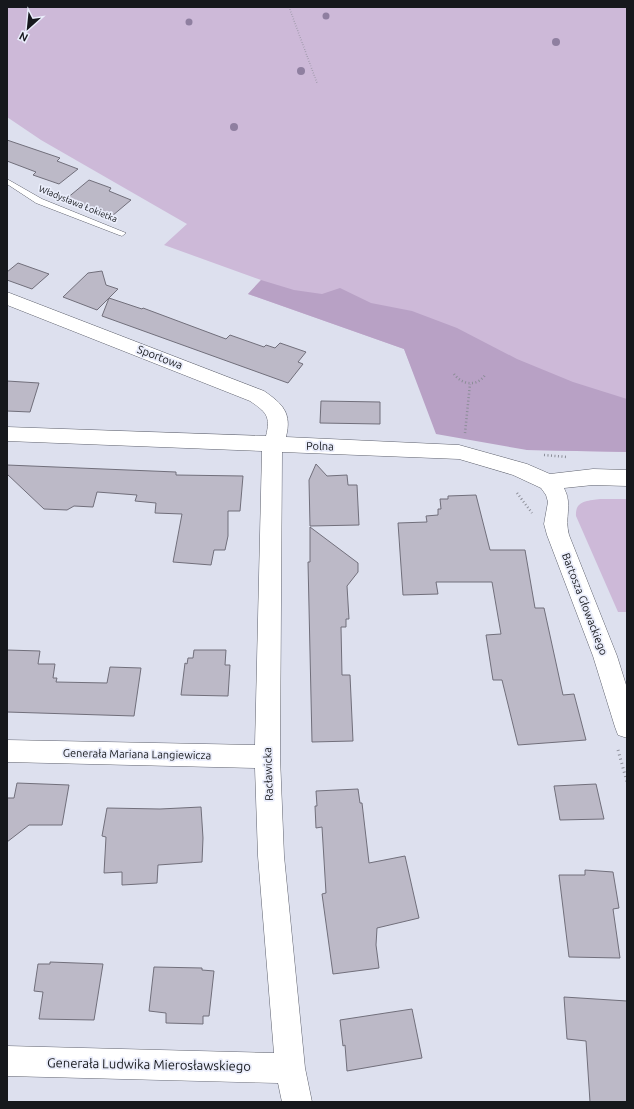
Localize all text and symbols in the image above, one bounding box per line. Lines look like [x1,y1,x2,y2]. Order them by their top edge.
north arrow [8,8,48,48]
text: N [17,30,30,44]
street label: Władysława Łokietka [37,184,119,224]
street label: Sportowa [136,343,184,371]
street label: Polna [306,440,334,452]
street label: Bartosza Głowackiego [560,551,610,657]
street label: Generała Mariana Langiewicza [63,747,211,761]
street label: Racławicka [261,747,275,801]
street label: Generała Ludwika Mierosławskiego [47,1055,251,1073]

